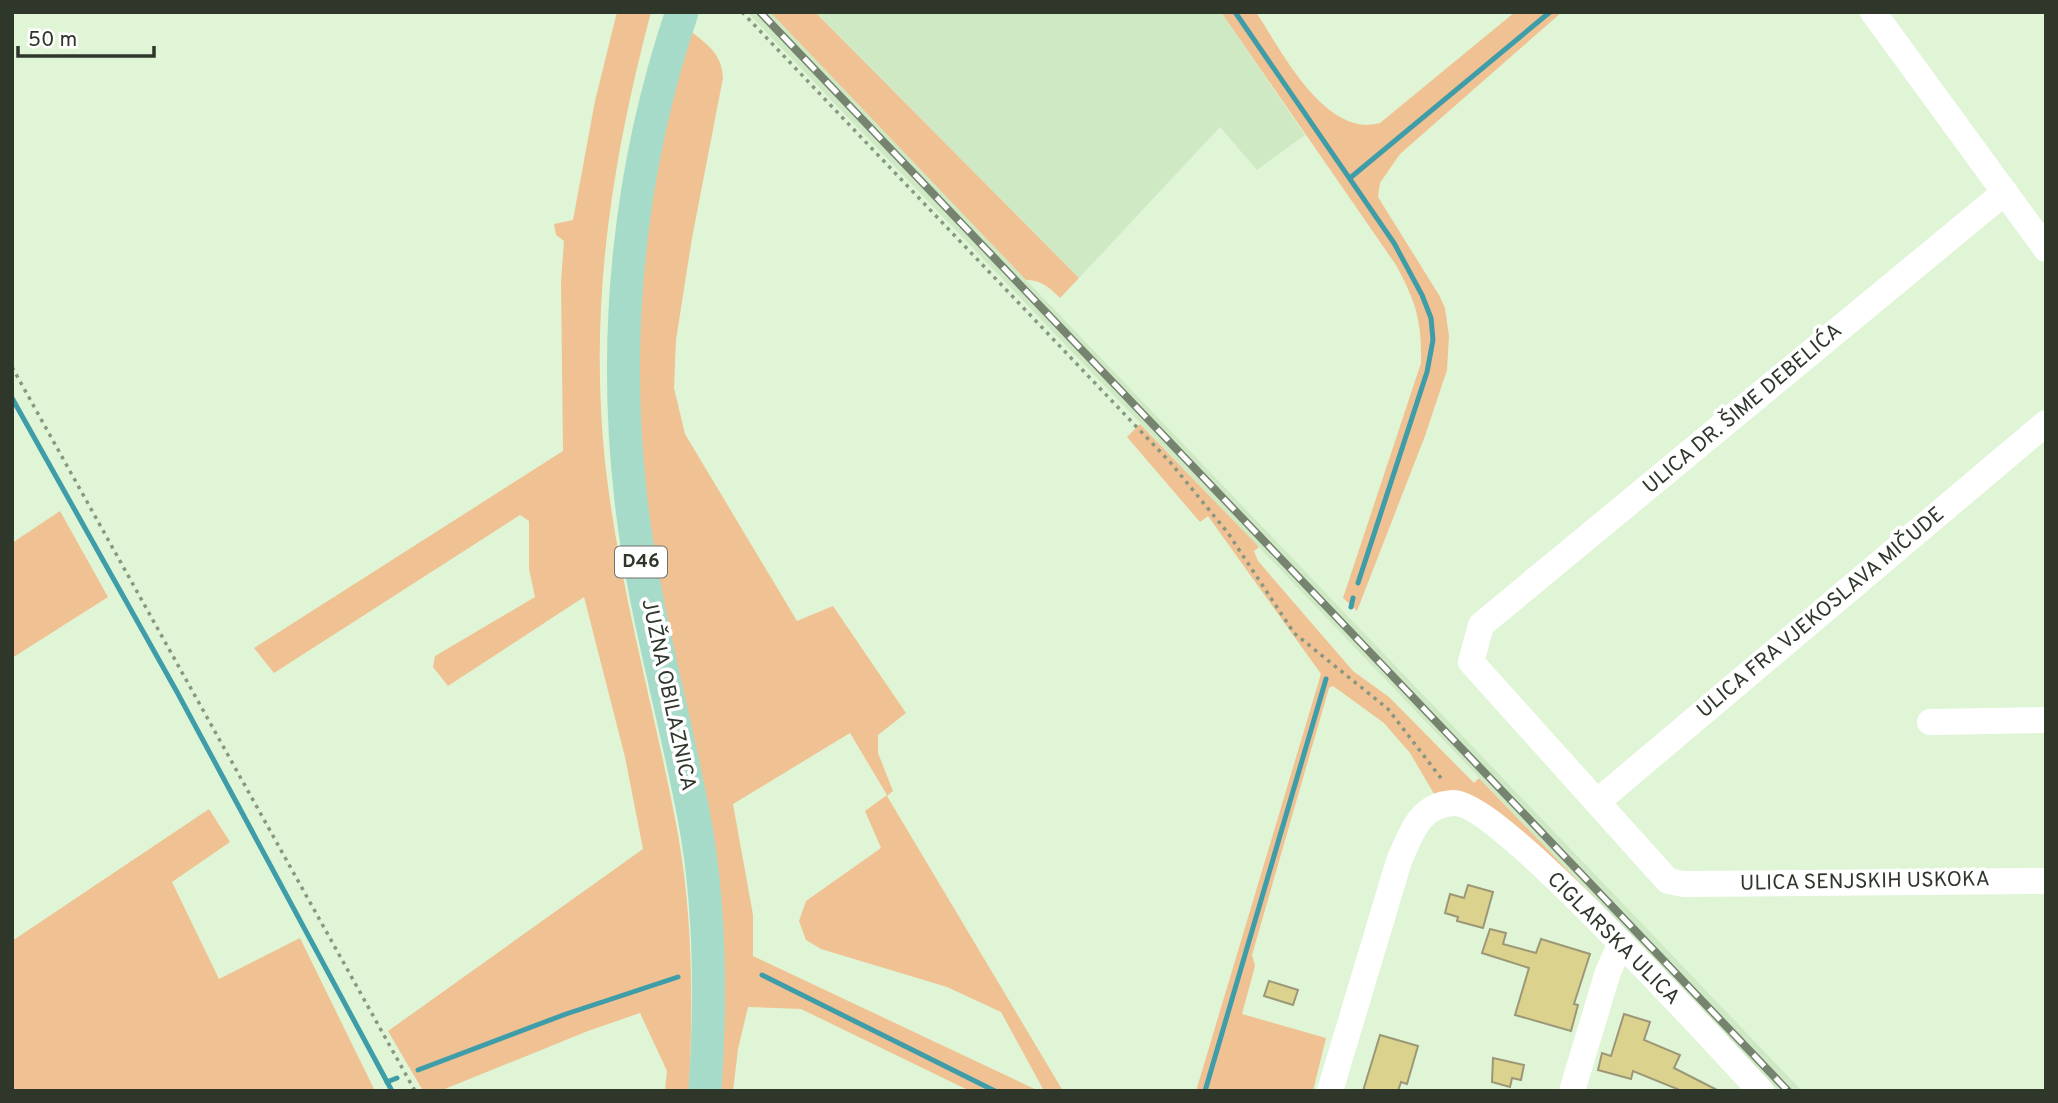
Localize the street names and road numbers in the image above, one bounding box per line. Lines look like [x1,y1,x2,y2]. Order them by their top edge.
street label: ULICA DR. ŠIME DEBELIĆA [1637,317,1848,500]
street label: ULICA FRA VJEKOSLAVA MIČUDE [1691,501,1950,725]
road number: D46 [615,547,667,578]
street label: JUŽNA OBILAZNICA [634,596,702,793]
street label: ULICA SENJSKIH USKOKA [1740,866,1990,898]
street label: CIGLARSKA ULICA [1541,867,1685,1011]

